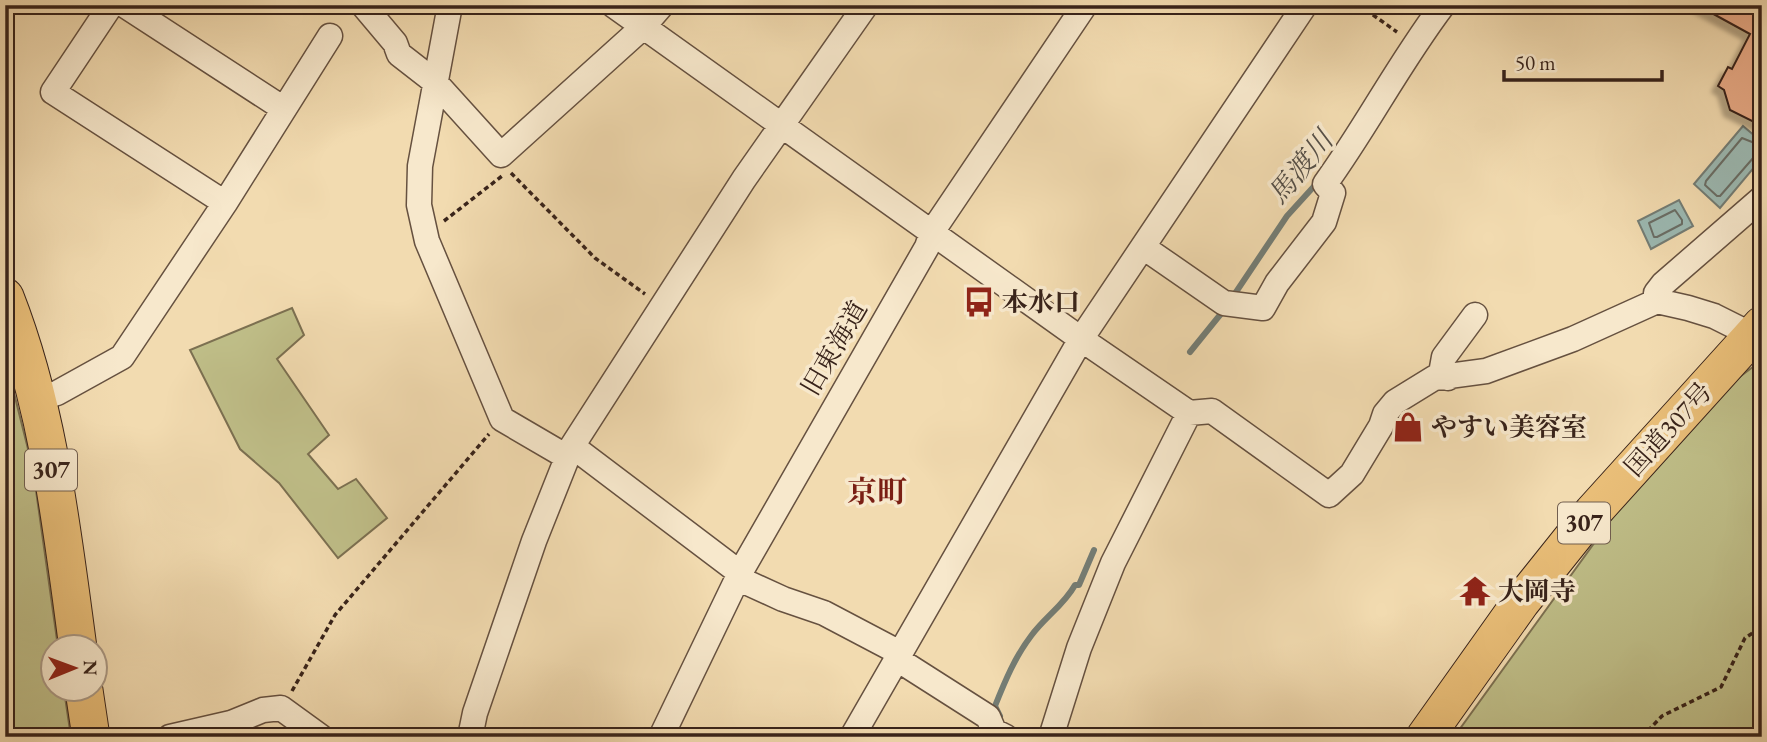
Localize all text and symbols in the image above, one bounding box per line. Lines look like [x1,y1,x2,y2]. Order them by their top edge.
scale bar [1504,38,1662,82]
text: 50 m [1515,49,1556,76]
water label: 馬渡川 [1260,121,1342,211]
bus stop icon: 本水口 [962,285,996,319]
place label: 本水口 [1002,285,1080,319]
street label: 旧東海道 [793,294,875,402]
street label: 国道307号 [1617,375,1719,483]
shop icon: やすい美容室 [1391,410,1425,444]
place label: やすい美容室 [1431,410,1587,444]
road number: 307 [25,449,77,490]
district label: 京町 [847,472,907,511]
road number: 307 [1558,502,1610,544]
temple icon: 大岡寺 [1458,574,1492,608]
place label: 大岡寺 [1498,574,1576,608]
north arrow [38,634,108,704]
text: N [78,660,103,676]

